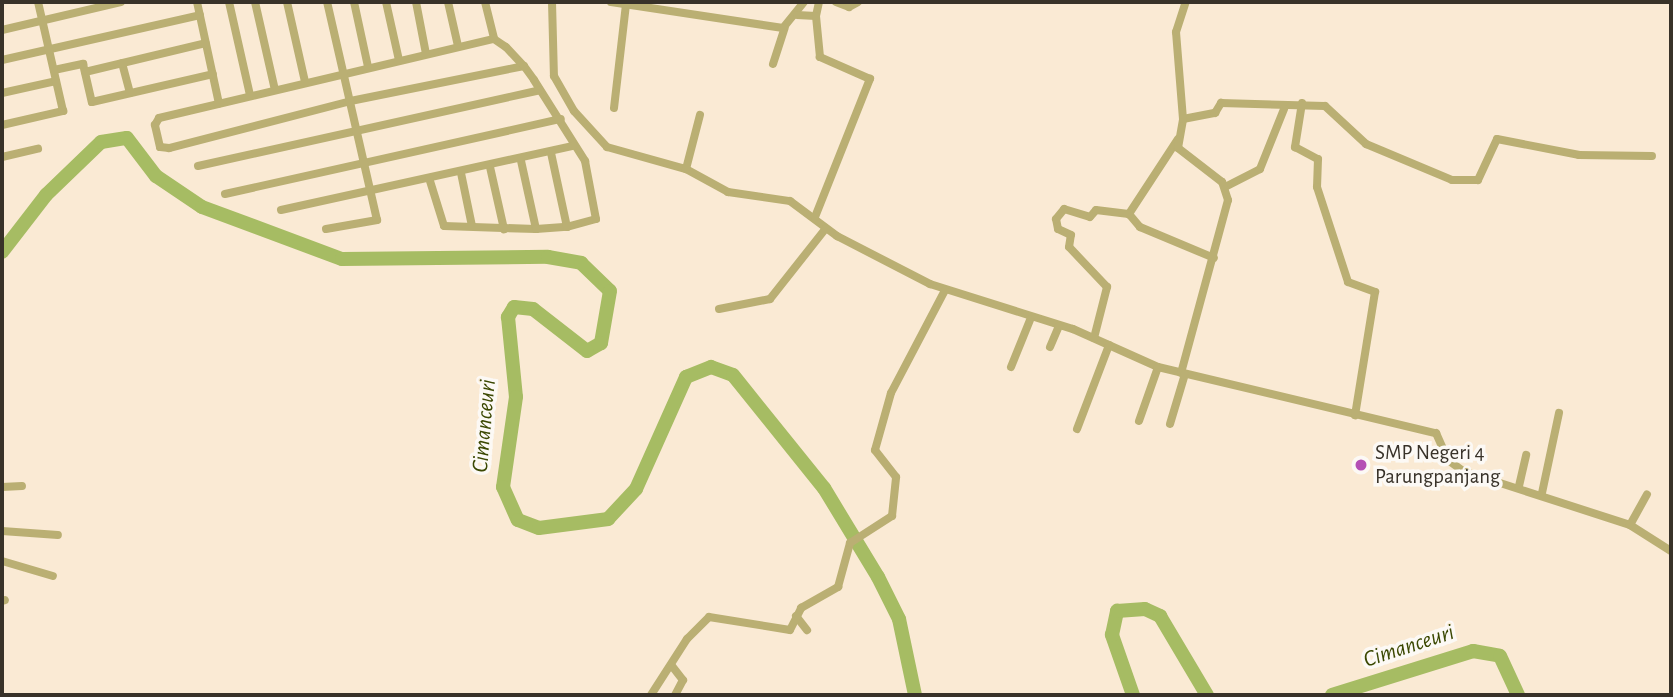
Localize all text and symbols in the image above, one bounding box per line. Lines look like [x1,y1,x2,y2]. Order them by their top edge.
water label: Cimanceuri [467,378,503,474]
place label: SMP Negeri 4 Parungpanjang [1375,440,1500,490]
marker: SMP Negeri 4 Parungpanjang [1353,457,1369,473]
water label: Cimanceuri [1360,619,1458,675]

